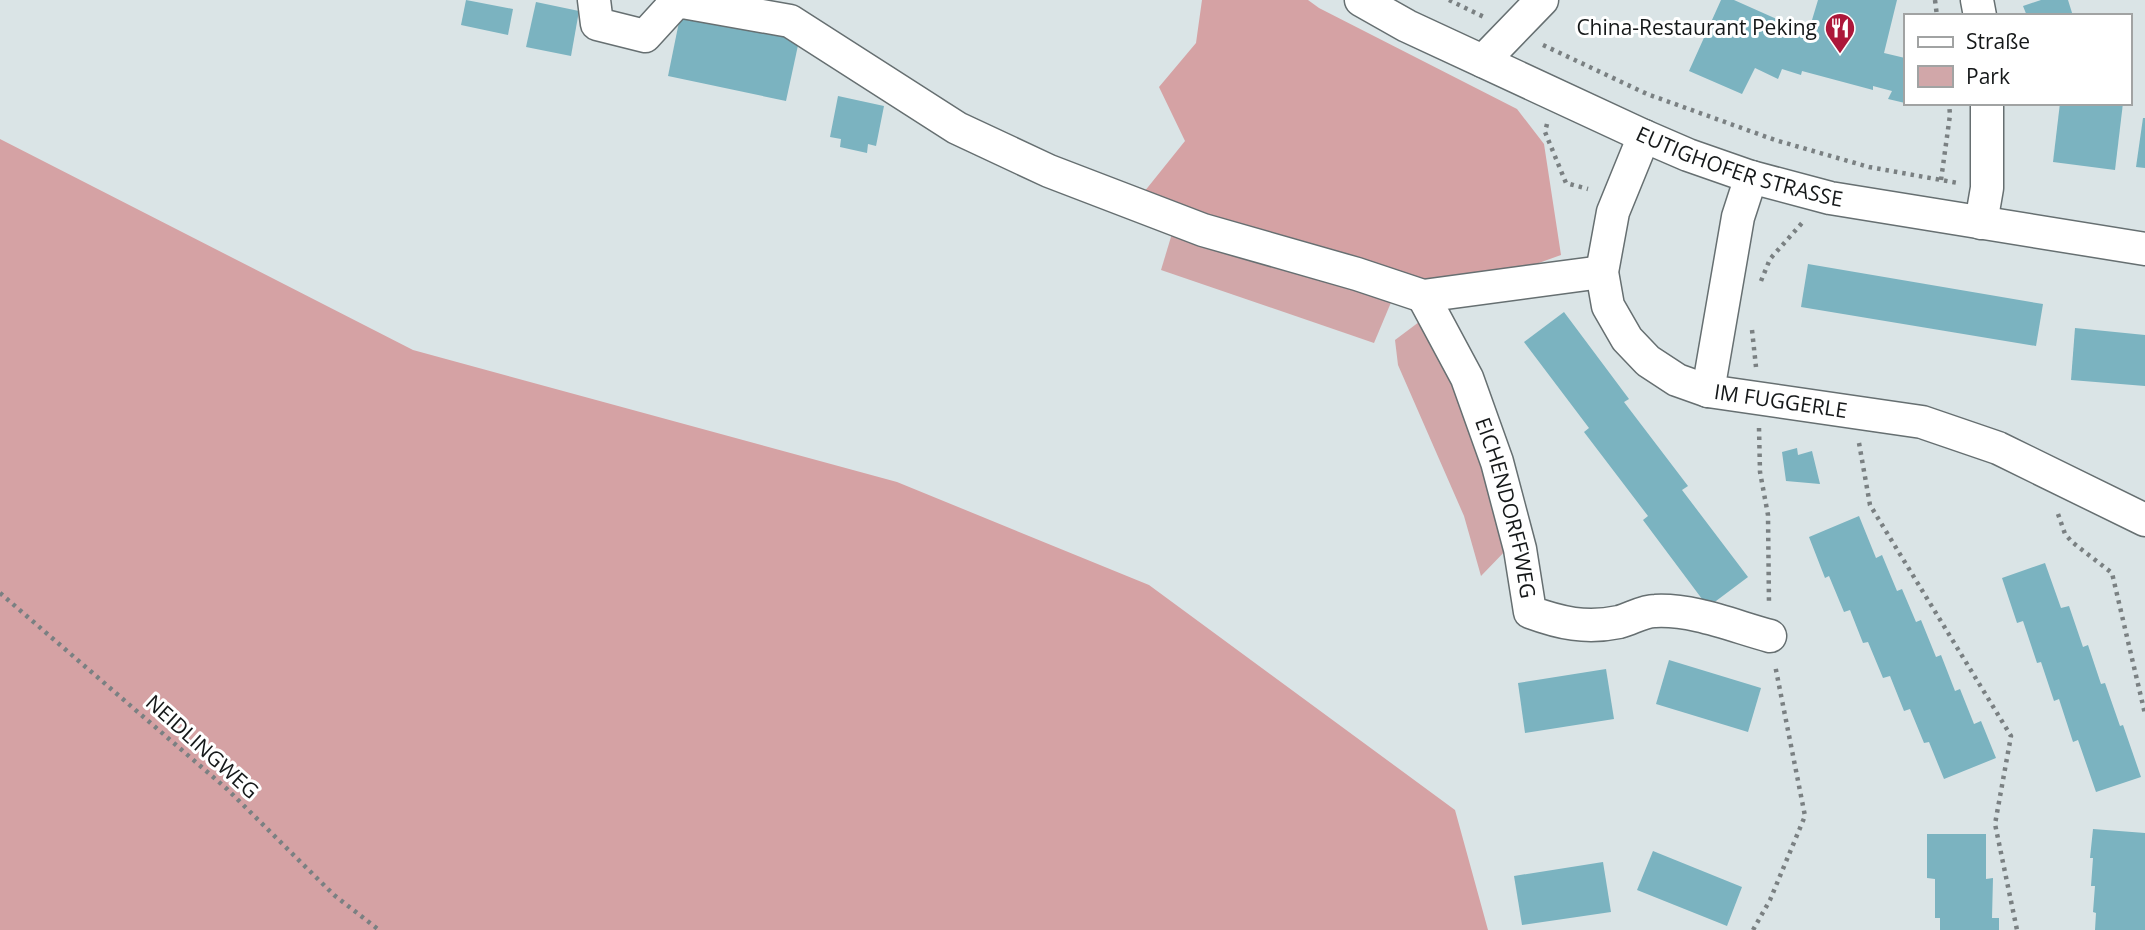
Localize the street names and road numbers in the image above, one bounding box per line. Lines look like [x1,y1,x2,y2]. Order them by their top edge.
street label: EUTIGHOFER STRASSE [1632,119,1845,213]
street label: IM FUGGERLE [1712,377,1849,424]
street label: EICHENDORFFWEG [1469,413,1543,600]
street label: NEIDLINGWEG [140,688,265,804]

